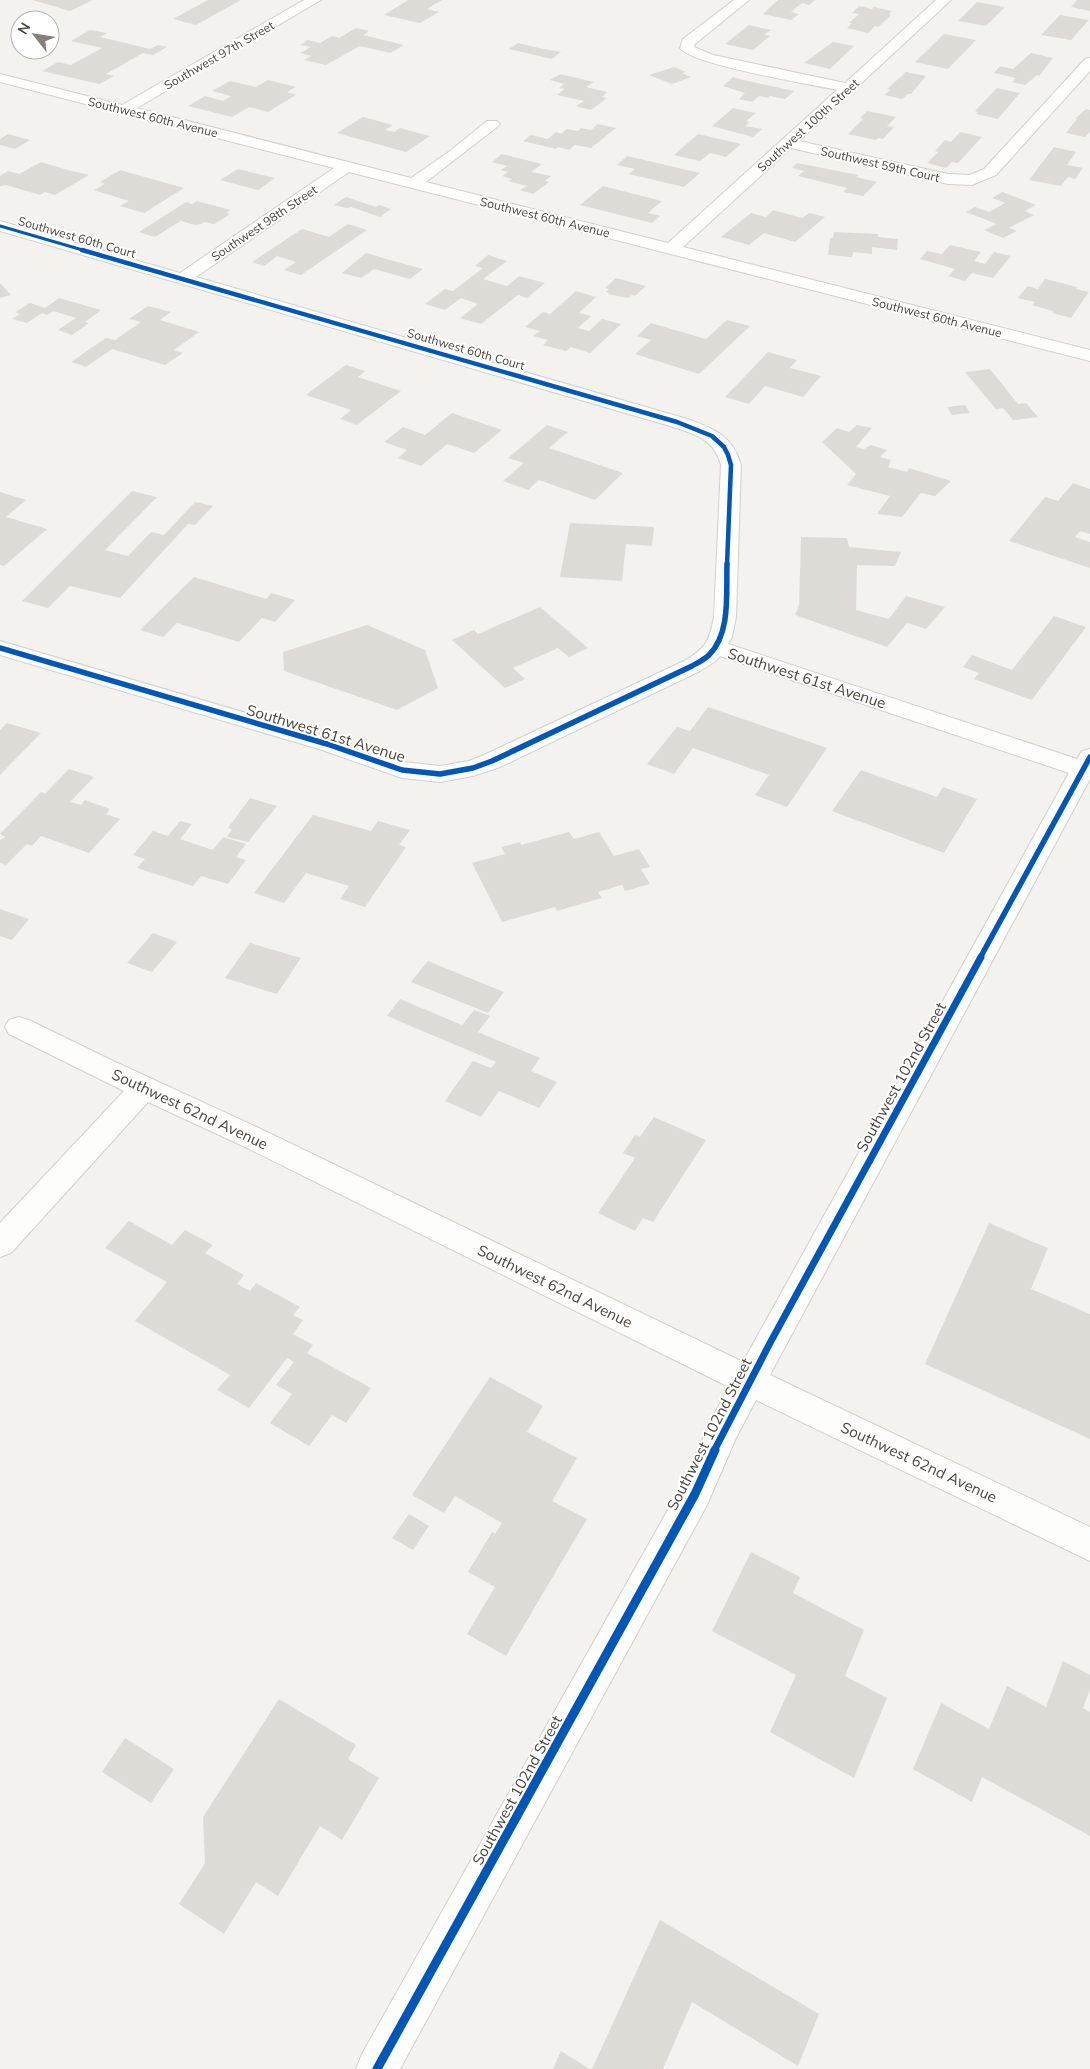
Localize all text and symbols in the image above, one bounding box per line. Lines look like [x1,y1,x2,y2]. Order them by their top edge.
north arrow [10,10,60,60]
street label: Southwest 97th Street [161,17,277,93]
text: N [13,19,34,37]
street label: Southwest 100th Street [754,75,862,175]
street label: Southwest 60th Avenue [87,94,219,140]
street label: Southwest 59th Court [819,143,941,185]
street label: Southwest 98th Street [208,182,320,264]
street label: Southwest 60th Avenue [479,194,611,240]
street label: Southwest 60th Court [16,213,138,261]
street label: Southwest 60th Avenue [871,294,1003,340]
street label: Southwest 60th Court [405,325,527,373]
street label: Southwest 61st Avenue [726,643,888,713]
street label: Southwest 61st Avenue [244,700,408,766]
street label: Southwest 102nd Street [852,999,950,1155]
street label: Southwest 62nd Avenue [109,1064,271,1154]
street label: Southwest 62nd Avenue [474,1240,636,1332]
street label: Southwest 102nd Street [662,1355,756,1513]
street label: Southwest 62nd Avenue [838,1417,1000,1507]
street label: Southwest 102nd Street [468,1712,566,1868]

